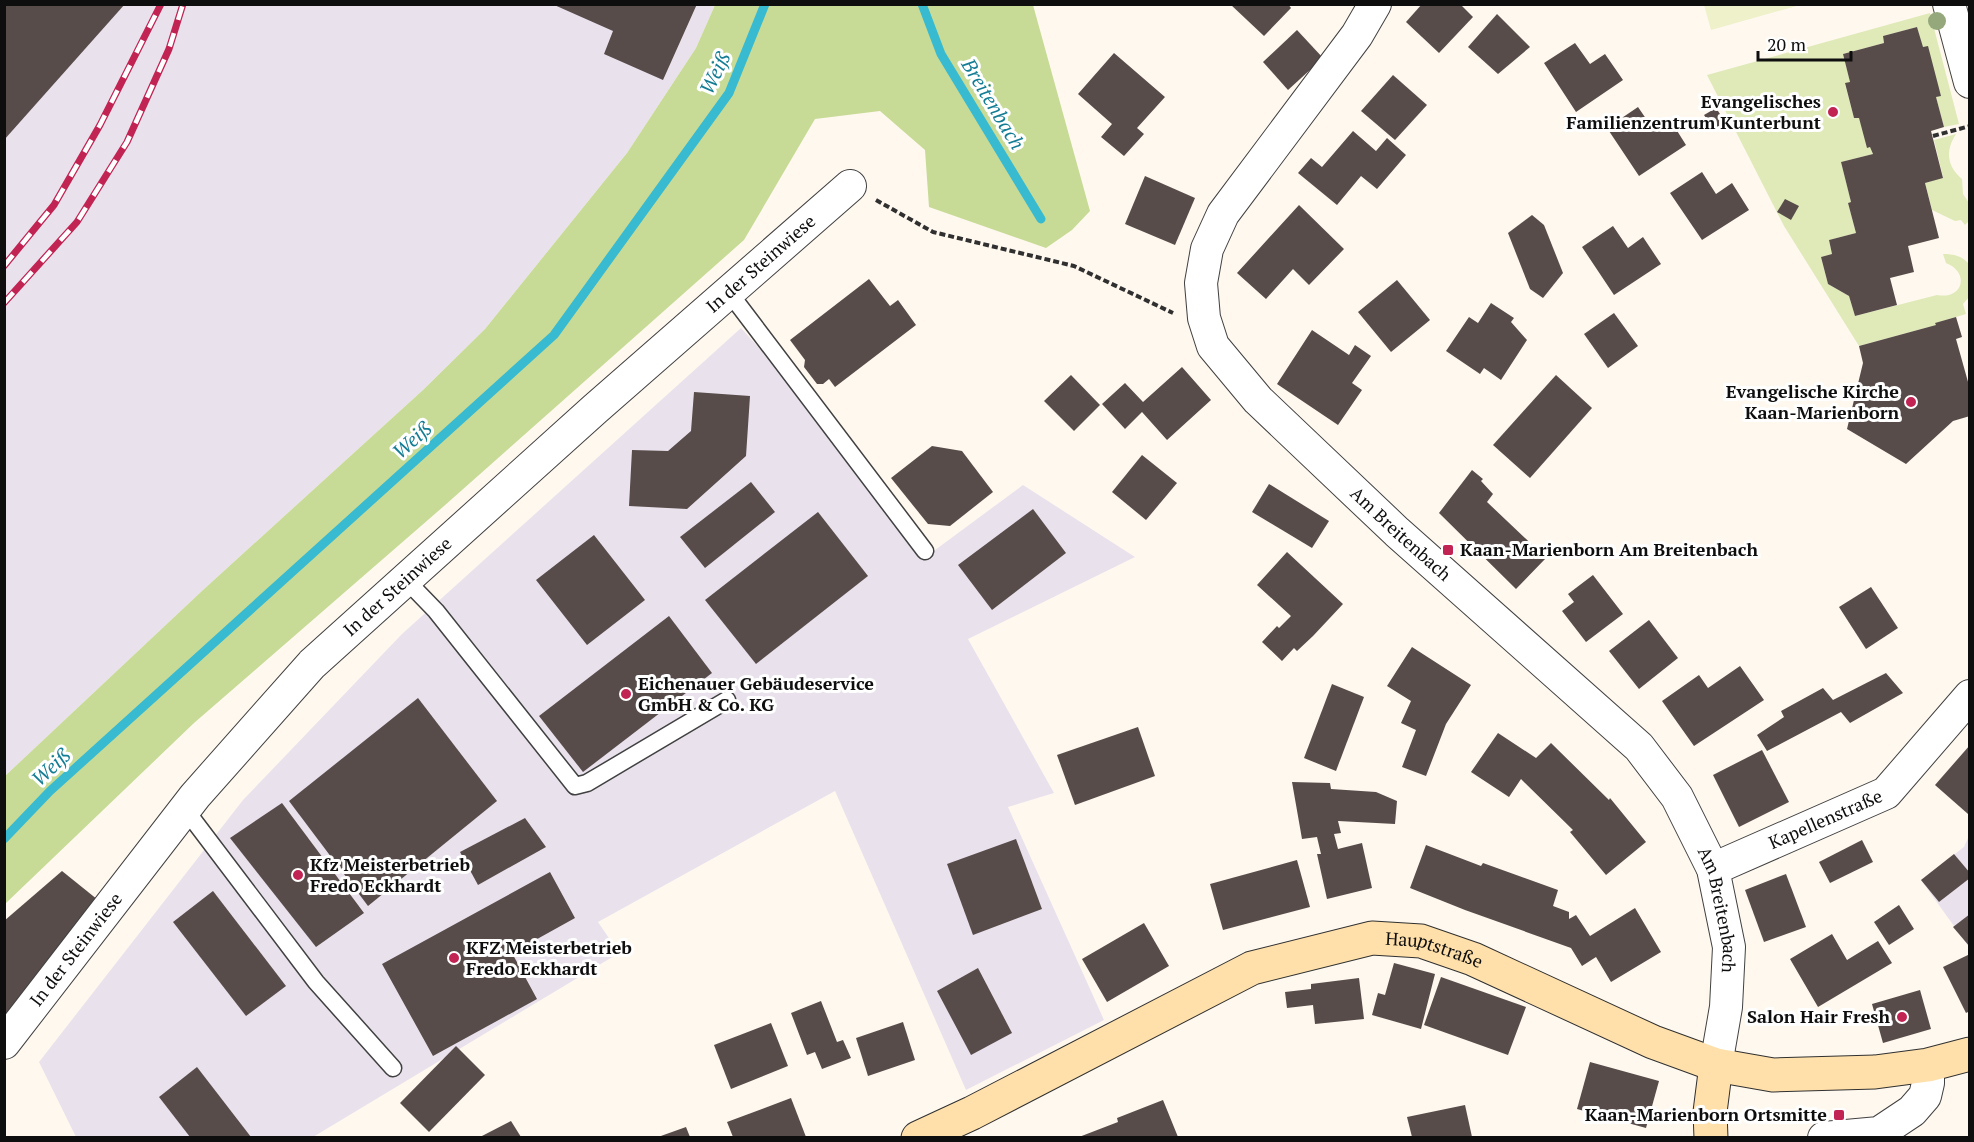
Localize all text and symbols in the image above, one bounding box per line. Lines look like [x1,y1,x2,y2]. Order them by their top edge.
scale bar [1758,24,1851,62]
text: 20 m [1767,32,1807,56]
water label: Weiß [693,47,736,99]
water label: Breitenbach [955,52,1031,154]
place label: Evangelisches Familienzentrum Kunterbunt [1566,89,1821,134]
marker: Evangelisches Familienzentrum Kunterbunt [1826,105,1840,119]
street label: In der Steinwiese [701,209,820,318]
place label: Evangelische Kirche Kaan-Marienborn [1726,379,1899,424]
marker: Evangelische Kirche Kaan-Marienborn [1904,395,1918,409]
water label: Weiß [386,415,437,465]
street label: Am Breitenbach [1346,481,1457,586]
street label: In der Steinwiese [338,531,456,641]
place label: Kaan-Marienborn Am Breitenbach [1460,537,1758,561]
marker: Kaan-Marienborn Am Breitenbach [1441,543,1455,557]
place label: Eichenauer Gebäudeservice GmbH & Co. KG [638,671,874,716]
marker: Eichenauer Gebäudeservice GmbH & Co. KG [619,687,633,701]
water label: Weiß [25,742,76,792]
street label: Kapellenstraße [1765,783,1886,854]
street label: Am Breitenbach [1693,842,1742,974]
place label: Kfz Meisterbetrieb Fredo Eckhardt [310,852,471,897]
marker: Kfz Meisterbetrieb Fredo Eckhardt [291,868,305,882]
street label: In der Steinwiese [24,887,127,1011]
street label: Hauptstraße [1385,926,1487,973]
place label: KFZ Meisterbetrieb Fredo Eckhardt [466,935,632,980]
marker: KFZ Meisterbetrieb Fredo Eckhardt [447,951,461,965]
place label: Salon Hair Fresh [1747,1004,1890,1028]
marker: Salon Hair Fresh [1895,1010,1909,1024]
place label: Kaan-Marienborn Ortsmitte [1585,1102,1827,1126]
marker: Kaan-Marienborn Ortsmitte [1832,1108,1846,1122]

